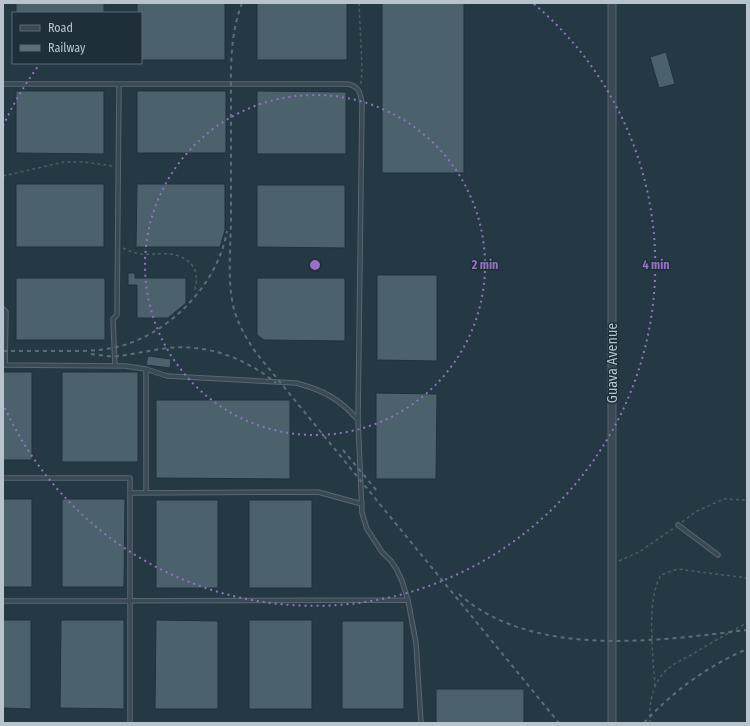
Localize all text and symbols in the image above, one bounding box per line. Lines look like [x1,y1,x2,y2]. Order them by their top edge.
legend [12,12,142,64]
text: Road [48,21,73,35]
text: Railway [48,41,86,55]
centre of rings [308,258,322,272]
text: 2 min [471,258,498,272]
text: 4 min [642,258,670,272]
street label: Guava Avenue [604,323,621,403]

